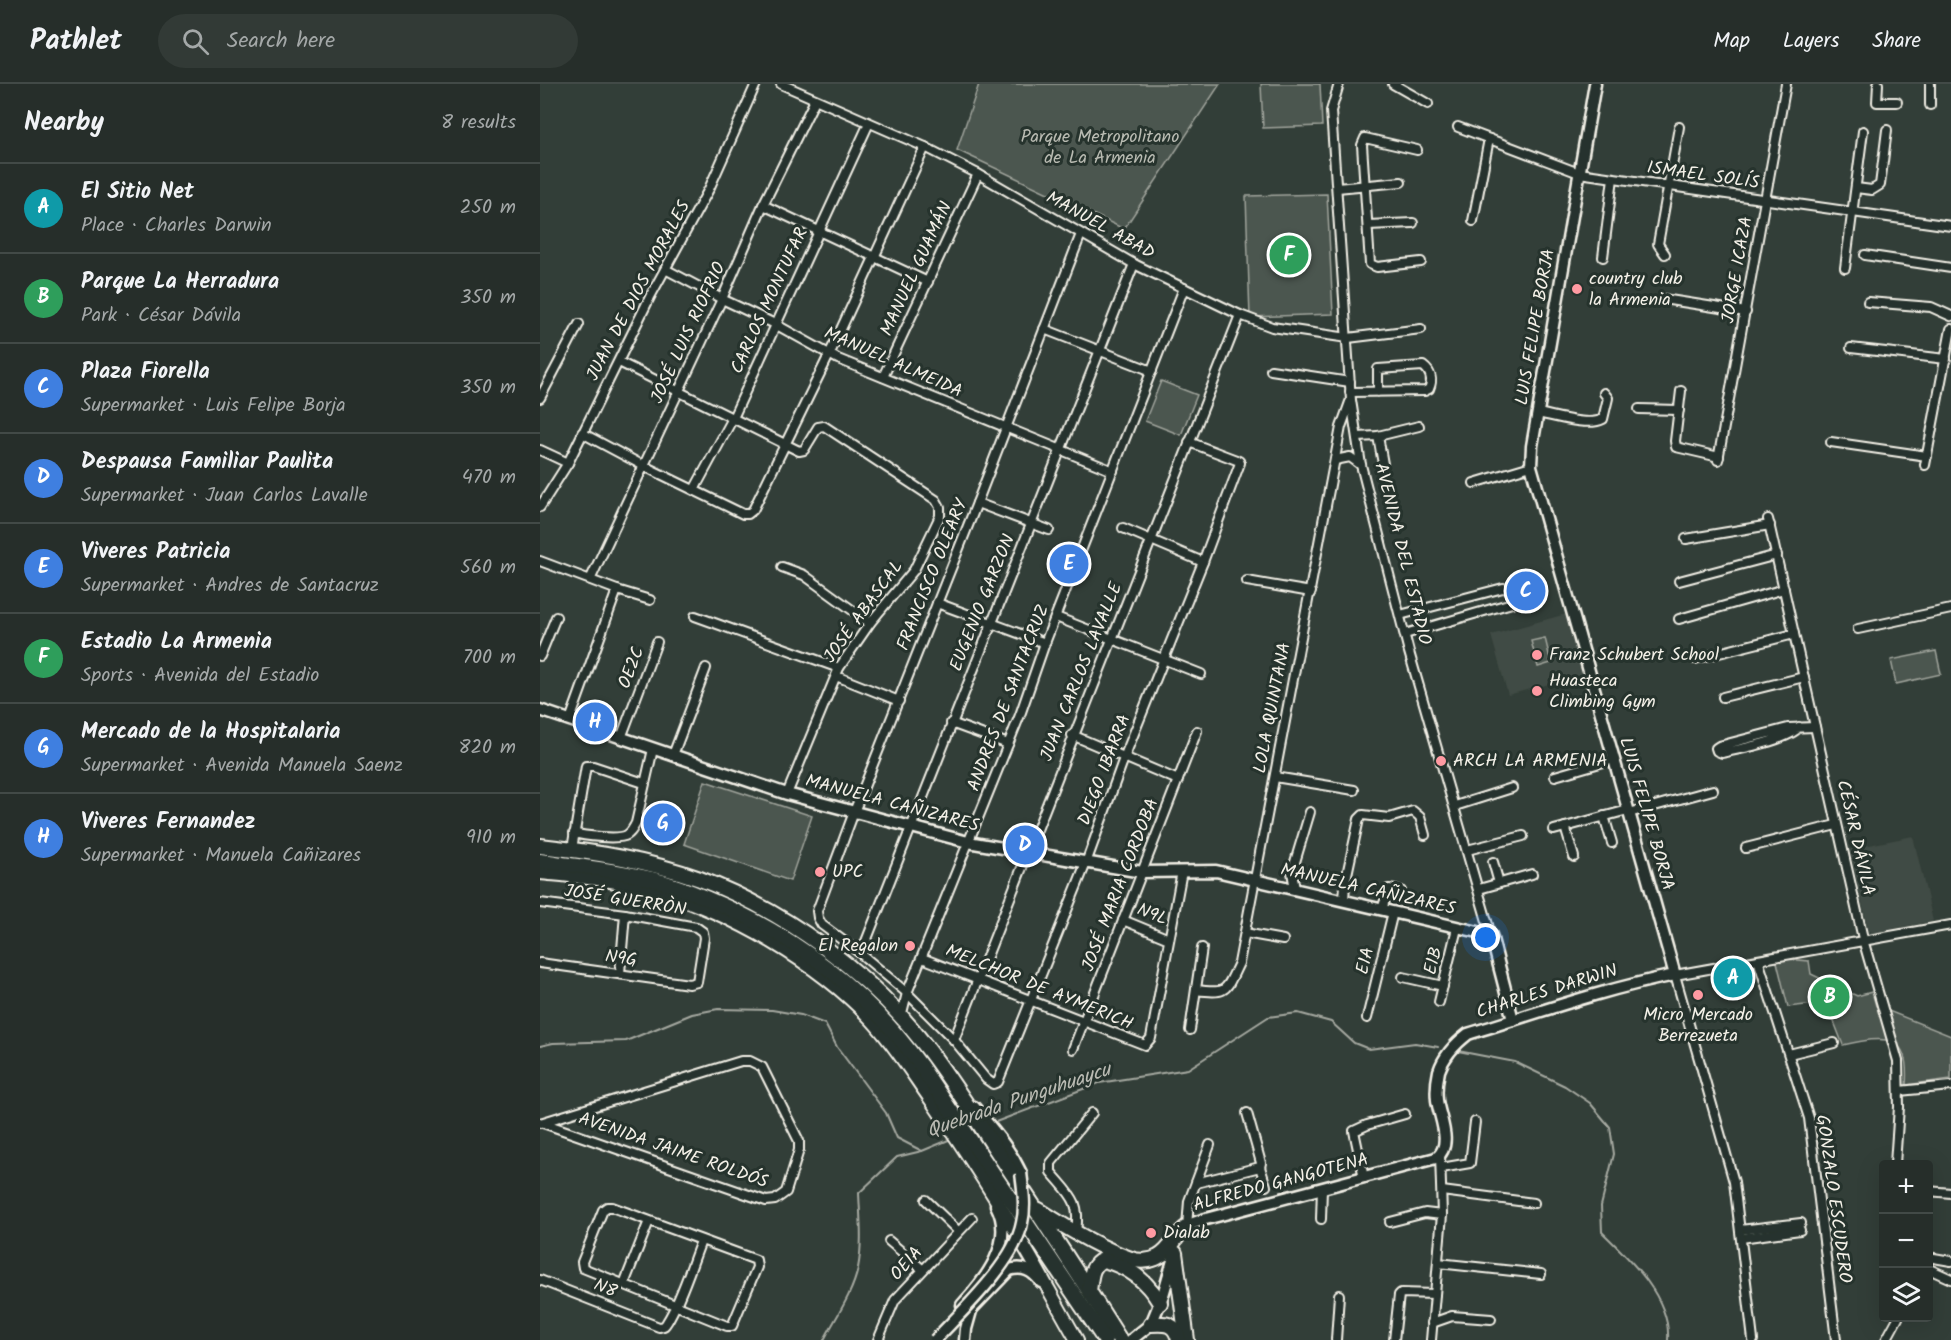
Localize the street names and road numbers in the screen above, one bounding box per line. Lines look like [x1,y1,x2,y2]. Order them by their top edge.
street label: ISMAEL SOLÍS [1645,154,1762,198]
street label: MANUEL ABAD [1040,184,1160,268]
street label: JUAN DE DIOS MORALES [579,195,699,386]
street label: MANUEL GUAMÁN [873,197,961,341]
street label: JORGE ICAZA [1714,214,1762,326]
street label: CARLOS MONTUFAR [723,223,817,379]
street label: LUIS FELIPE BORJA [1508,247,1564,407]
street label: JOSÉ LUIS RIOFRIO [643,257,735,409]
street label: MANUEL ALMEIDA [819,319,967,407]
street label: AVENIDA DEL ESTADIO [1365,460,1439,648]
street label: FRANCISCO OLEARY [889,494,977,655]
street label: EUGENIO GARZON [942,530,1024,676]
street label: JOSÉ ABASCAL [817,554,911,670]
street label: JUAN CARLOS LAVALLE [1033,578,1131,766]
street label: ANDRES DE SANTACRUZ [960,600,1058,796]
street label: LOLA QUINTANA [1246,640,1300,776]
street label: OE2C [611,643,653,693]
street label: DIEGO IBARRA [1071,710,1140,830]
street label: LUIS FELIPE BORJA [1610,734,1682,894]
street label: MANUELA CAÑIZARES [802,767,983,841]
street label: CÉSAR DÁVILA [1828,777,1882,899]
street label: JOSÉ MARIA CORDOBA [1075,794,1167,976]
street label: MANUELA CAÑIZARES [1278,856,1459,924]
street label: JOSÉ GUERRÒN [562,877,688,925]
street label: N9L [1132,896,1172,934]
street label: MELCHOR DE AYMERICH [941,937,1137,1039]
street label: N9G [603,942,639,976]
street label: E1A [1349,944,1383,978]
street label: E1B [1417,944,1451,978]
street label: CHARLES DARWIN [1473,957,1621,1027]
street label: AVENIDA JAIME ROLDÓS [574,1105,772,1197]
street label: GONZALO ESCUDERO [1807,1113,1859,1285]
street label: ALFREDO GANGOTENA [1190,1146,1372,1220]
street label: OE1A [883,1240,931,1288]
street label: N8 [589,1271,621,1307]

